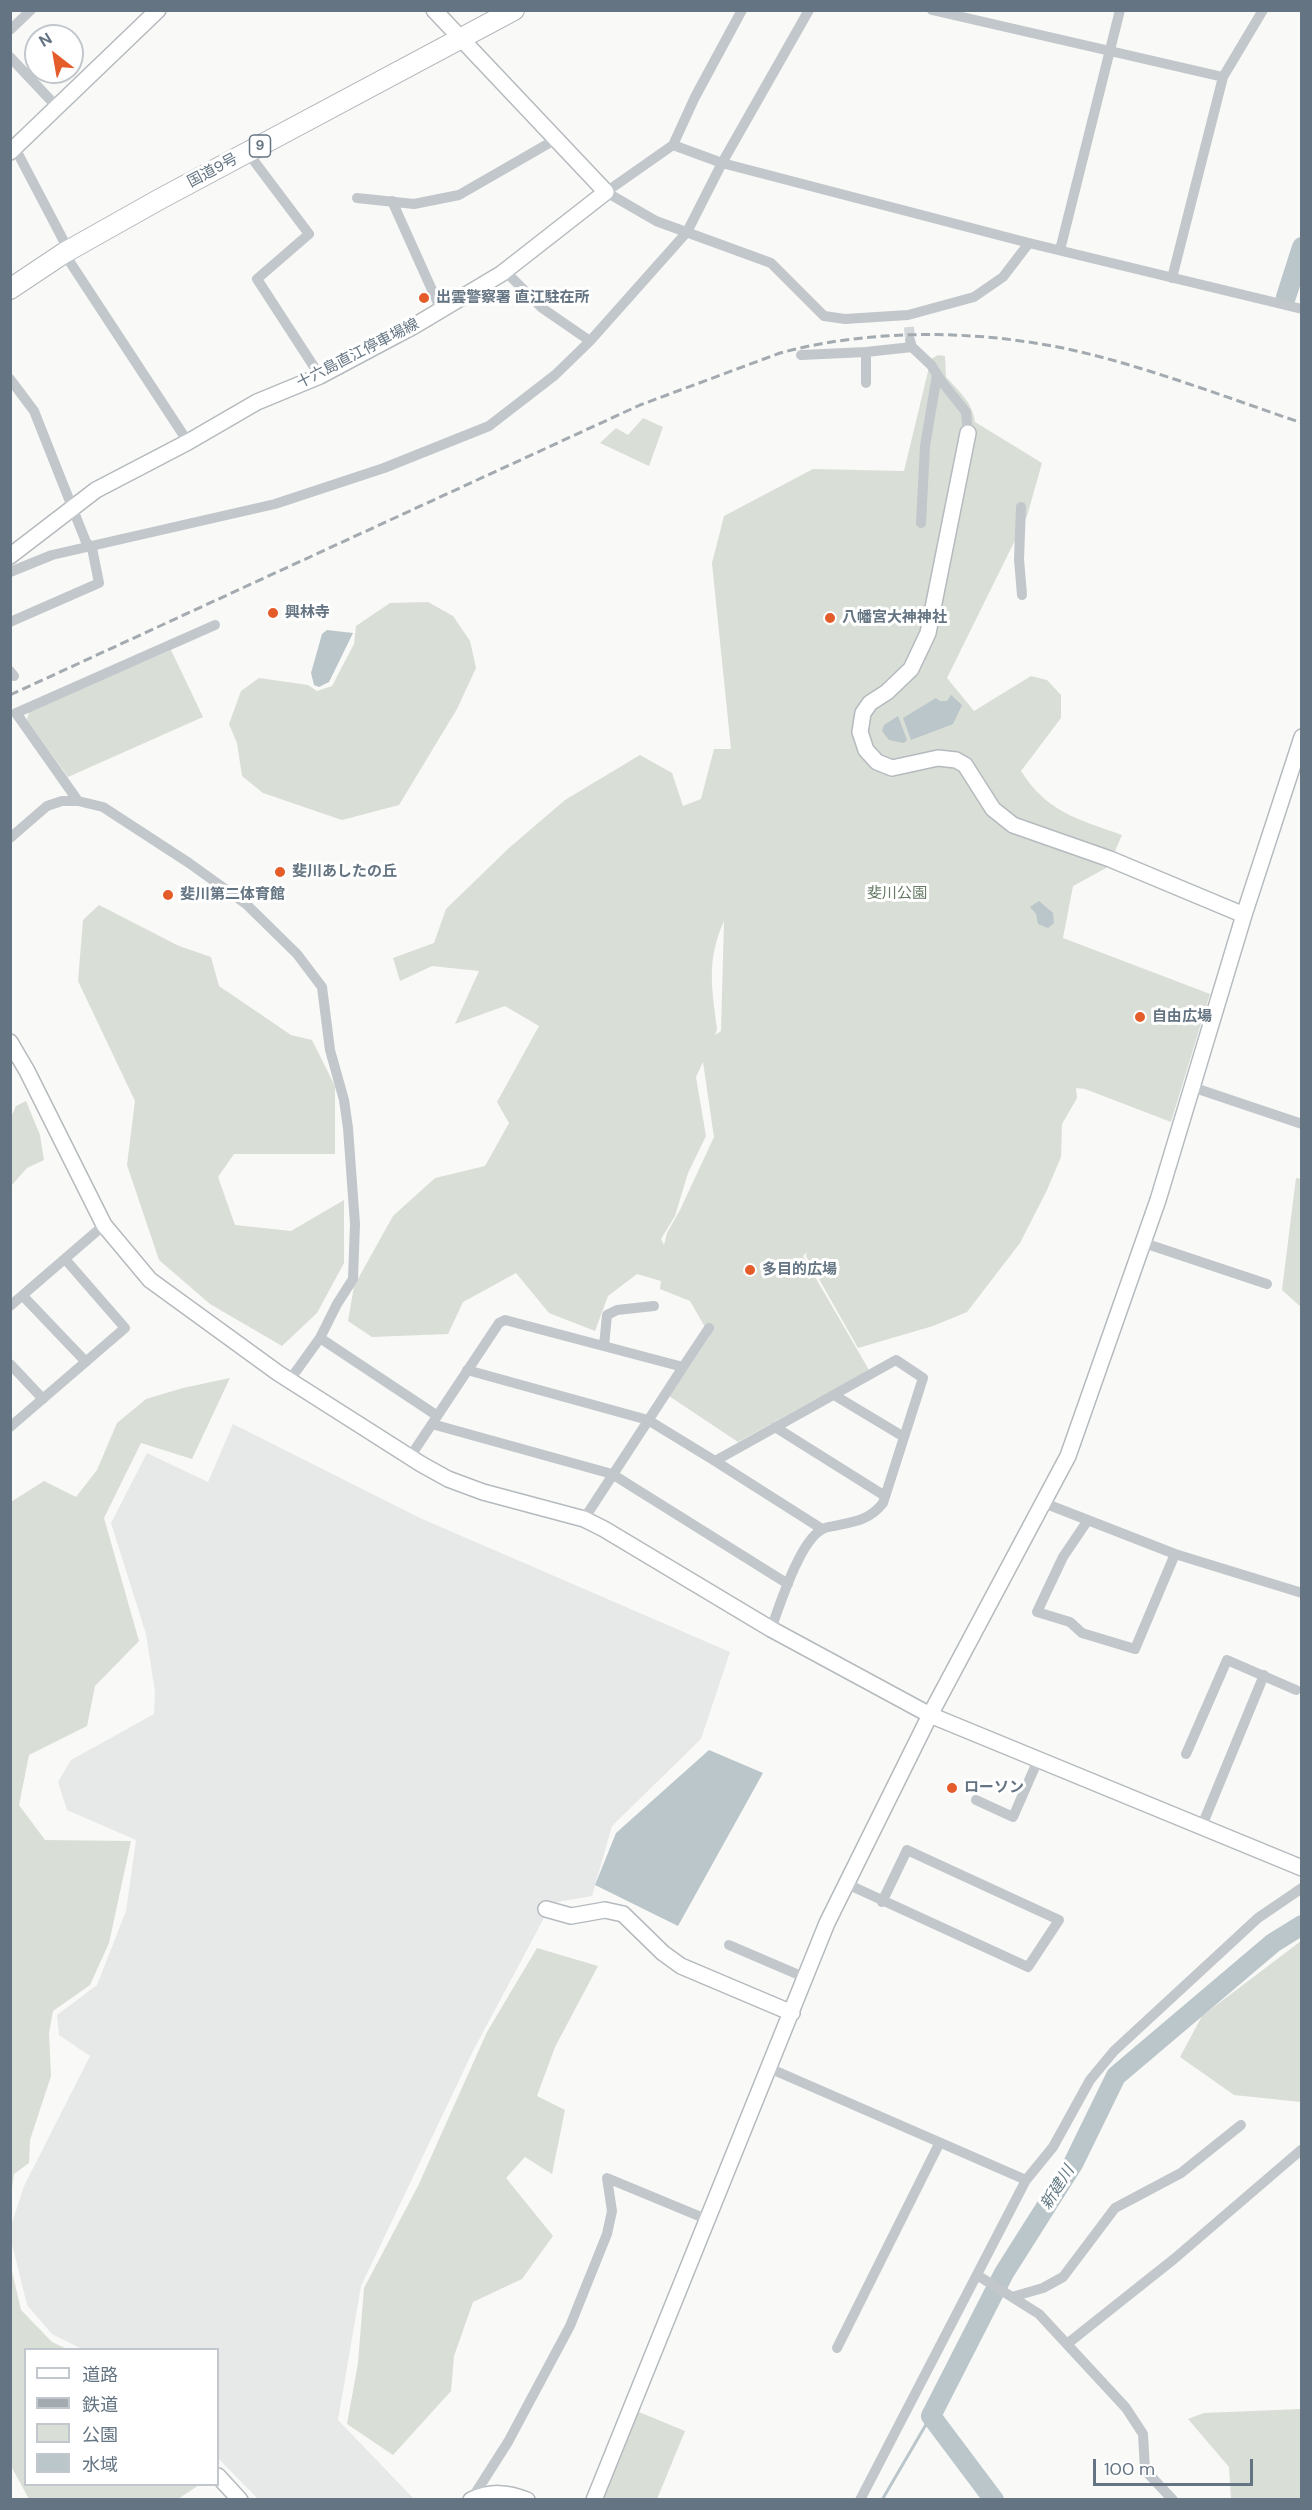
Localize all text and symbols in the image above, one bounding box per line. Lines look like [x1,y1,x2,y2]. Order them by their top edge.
north arrow [24,24,84,84]
text: N [35,28,56,52]
road number: 9 [250,135,270,157]
street label: 国道9号 [185,150,241,192]
place label: 出雲警察署 直江駐在所 [436,289,590,307]
marker: 出雲警察署 直江駐在所 [417,291,431,305]
street label: 十六島直江停車場線 [294,315,422,393]
place label: 興林寺 [285,604,330,622]
marker: 興林寺 [266,606,280,620]
place label: 八幡宮大神神社 [842,609,947,627]
marker: 八幡宮大神神社 [823,611,837,625]
place label: 斐川あしたの丘 [292,863,397,881]
marker: 斐川あしたの丘 [273,865,287,879]
park label: 斐川公園 [867,885,927,903]
place label: 斐川第二体育館 [180,886,285,904]
marker: 斐川第二体育館 [161,888,175,902]
place label: 自由広場 [1152,1008,1212,1026]
marker: 自由広場 [1133,1010,1147,1024]
place label: 多目的広場 [762,1261,837,1279]
marker: 多目的広場 [743,1263,757,1277]
place label: ローソン [964,1779,1024,1797]
marker: ローソン [945,1781,959,1795]
water label: 新建川 [1037,2163,1079,2213]
legend [24,2348,219,2486]
text: 道路 [82,2363,118,2387]
text: 鉄道 [82,2393,118,2417]
text: 公園 [82,2423,118,2447]
scale bar [1096,2447,1256,2485]
text: 水域 [82,2453,118,2477]
text: 100 m [1104,2457,1155,2481]

